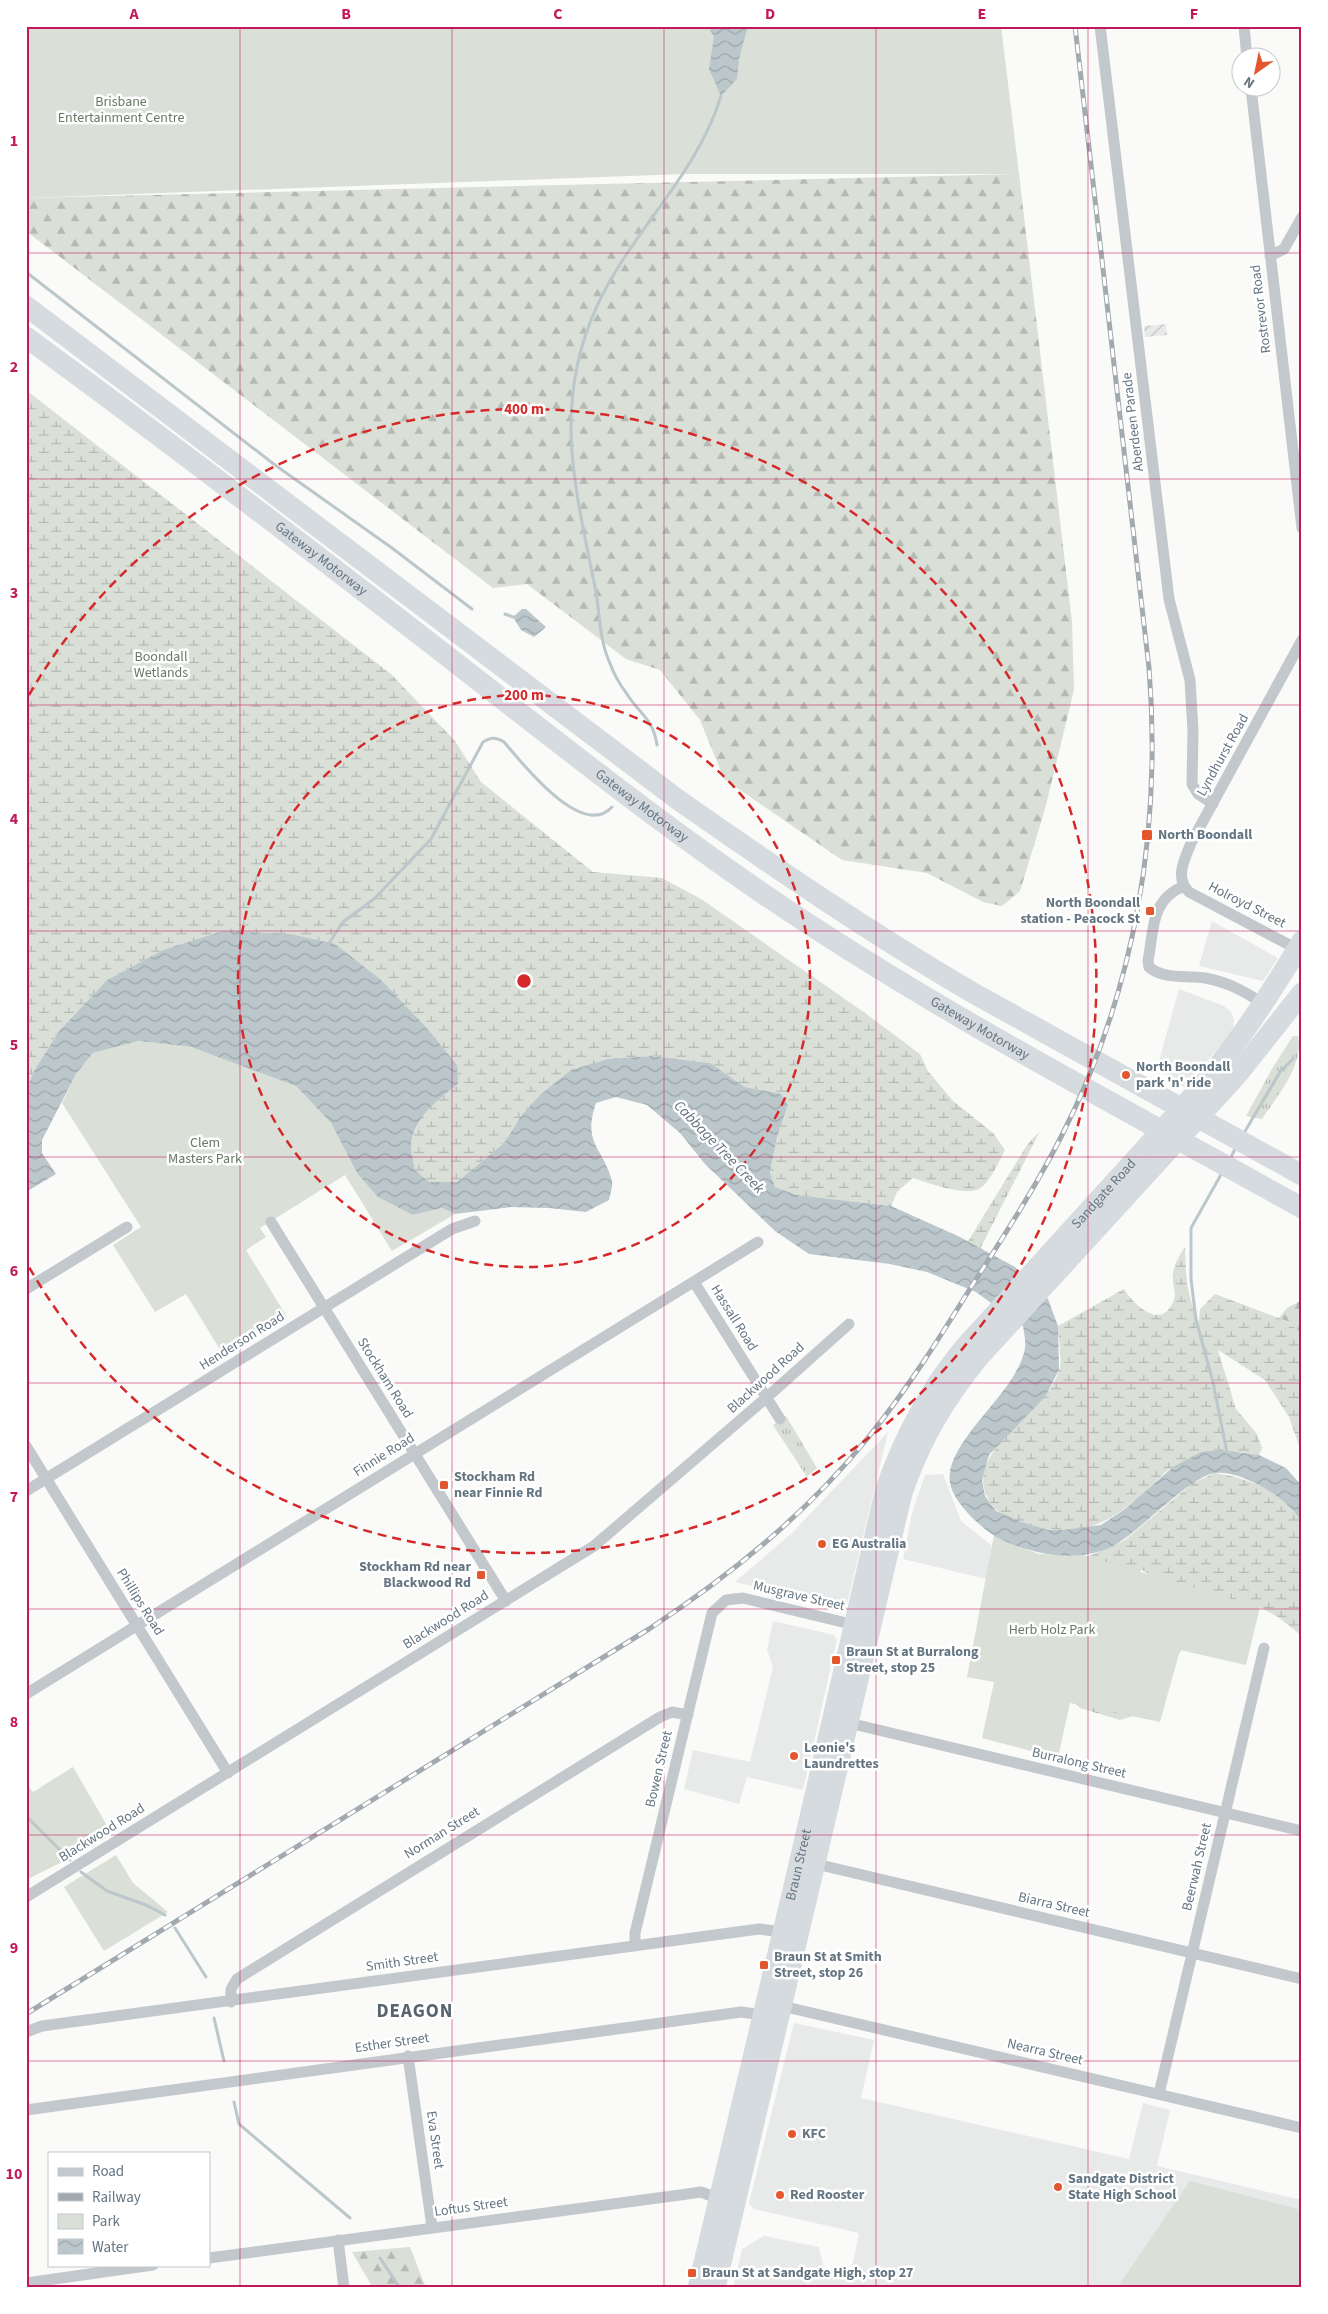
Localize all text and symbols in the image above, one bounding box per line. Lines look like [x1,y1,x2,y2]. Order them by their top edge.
text: A [128,3,139,25]
text: B [341,3,351,25]
text: C [553,3,563,25]
text: D [765,3,775,25]
text: E [978,3,986,25]
text: F [1190,3,1198,25]
north arrow [1230,48,1280,98]
text: N [1240,71,1259,93]
park label: Brisbane Entertainment Centre [58,92,184,128]
text: 1 [10,130,18,152]
street label: Rostrevor Road [1246,264,1276,354]
text: 2 [10,356,18,378]
street label: Aberdeen Parade [1117,371,1149,473]
text: 400 m [504,399,544,420]
street label: Gateway Motorway [270,517,372,601]
text: 3 [10,582,18,604]
park label: Boondall Wetlands [134,647,188,683]
text: 200 m [504,685,544,706]
street label: Lyndhurst Road [1192,710,1254,800]
street label: Gateway Motorway [591,764,693,848]
text: 4 [10,808,19,830]
place label: North Boondall [1158,825,1252,845]
marker: North Boondall [1140,828,1154,842]
street label: Holroyd Street [1205,877,1289,933]
place label: North Boondall station - Peacock St [1020,893,1141,929]
marker: North Boondall station - Peacock St [1144,905,1156,917]
centre of rings [515,972,533,990]
street label: Gateway Motorway [926,992,1034,1065]
text: 5 [10,1034,18,1056]
place label: North Boondall park 'n' ride [1136,1057,1230,1093]
marker: North Boondall park 'n' ride [1120,1069,1132,1081]
water label: Cabbage Tree Creek [669,1096,770,1199]
park label: Clem Masters Park [168,1133,242,1169]
street label: Sandgate Road [1067,1155,1141,1233]
text: 6 [10,1260,18,1282]
street label: Hassall Road [706,1281,762,1355]
street label: Henderson Road [195,1307,289,1375]
street label: Stockham Road [352,1334,418,1422]
street label: Blackwood Road [723,1338,809,1418]
street label: Finnie Road [349,1428,419,1482]
place label: Stockham Rd near Finnie Rd [454,1467,542,1503]
marker: Stockham Rd near Finnie Rd [438,1479,450,1491]
text: 7 [10,1486,18,1508]
place label: EG Australia [832,1534,906,1554]
marker: EG Australia [816,1538,828,1550]
place label: Stockham Rd near Blackwood Rd [359,1557,471,1593]
street label: Phillips Road [111,1564,169,1640]
marker: Stockham Rd near Blackwood Rd [475,1569,487,1581]
street label: Musgrave Street [751,1576,847,1616]
street label: Blackwood Road [399,1586,493,1654]
park label: Herb Holz Park [1009,1620,1095,1640]
place label: Braun St at Burralong Street, stop 25 [846,1642,979,1678]
marker: Braun St at Burralong Street, stop 25 [830,1654,842,1666]
text: 8 [10,1711,18,1733]
street label: Bowen Street [640,1728,678,1809]
place label: Leonie's Laundrettes [804,1738,879,1774]
street label: Burralong Street [1030,1742,1128,1784]
marker: Leonie's Laundrettes [788,1750,800,1762]
street label: Blackwood Road [55,1799,149,1867]
street label: Norman Street [400,1802,484,1864]
street label: Beerwah Street [1177,1821,1217,1913]
street label: Braun Street [781,1827,817,1903]
street label: Biarra Street [1016,1887,1092,1923]
text: 9 [10,1937,18,1959]
street label: Smith Street [365,1947,440,1977]
place label: Braun St at Smith Street, stop 26 [774,1947,882,1983]
marker: Braun St at Smith Street, stop 26 [758,1959,770,1971]
district label: DEAGON [377,1998,453,2025]
street label: Esther Street [353,2028,431,2058]
street label: Nearra Street [1005,2034,1085,2070]
street label: Eva Street [421,2110,449,2171]
place label: KFC [802,2124,826,2144]
marker: KFC [786,2128,798,2140]
legend [48,2152,210,2266]
text: Road [92,2161,124,2182]
text: 10 [6,2163,22,2185]
place label: Sandgate District State High School [1068,2169,1176,2205]
marker: Sandgate District State High School [1052,2181,1064,2193]
place label: Red Rooster [790,2185,865,2205]
text: Railway [92,2187,141,2208]
marker: Red Rooster [774,2189,786,2201]
street label: Loftus Street [433,2192,509,2222]
text: Park [92,2211,121,2232]
text: Water [92,2237,129,2258]
place label: Braun St at Sandgate High, stop 27 [702,2263,913,2283]
marker: Braun St at Sandgate High, stop 27 [686,2267,698,2279]

